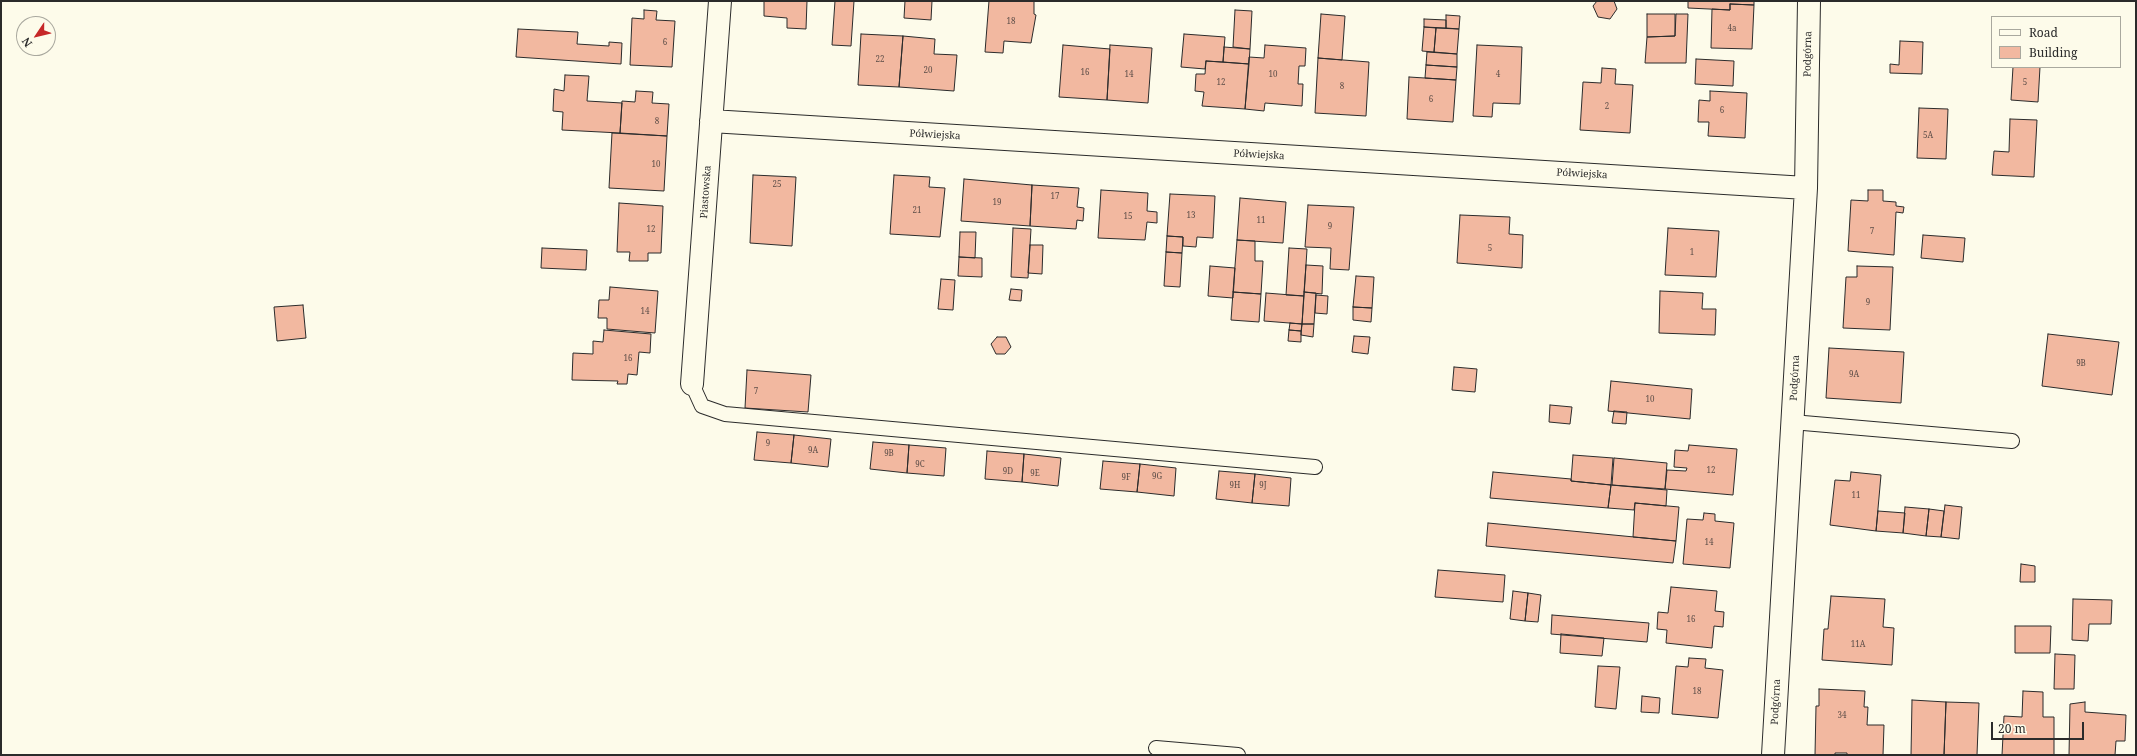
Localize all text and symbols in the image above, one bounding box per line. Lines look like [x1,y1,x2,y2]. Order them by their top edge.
north arrow [16,16,56,56]
legend [1991,16,2121,68]
house number: 18 [1007,17,1015,27]
house number: 4a [1728,24,1736,34]
text: Road [2029,24,2058,41]
street label: Podgórna [1802,31,1814,77]
text: N [18,35,35,50]
house number: 6 [663,38,667,48]
text: Building [2029,44,2077,61]
house number: 22 [876,55,884,65]
house number: 20 [924,66,932,76]
house number: 16 [1081,68,1089,78]
house number: 14 [1125,70,1133,80]
house number: 10 [1269,70,1277,80]
house number: 4 [1496,70,1500,80]
house number: 12 [1217,78,1225,88]
house number: 5 [2023,78,2027,88]
house number: 8 [1340,82,1344,92]
house number: 6 [1429,95,1433,105]
house number: 2 [1605,102,1609,112]
house number: 6 [1720,106,1724,116]
house number: 8 [655,117,659,127]
street label: Półwiejska [909,128,961,142]
house number: 5A [1923,131,1933,141]
street label: Półwiejska [1233,148,1285,162]
house number: 10 [652,160,660,170]
street label: Piastowska [698,165,714,219]
street label: Półwiejska [1556,167,1608,181]
house number: 25 [773,180,781,190]
house number: 17 [1051,192,1059,202]
house number: 19 [993,198,1001,208]
house number: 21 [913,206,921,216]
house number: 13 [1187,211,1195,221]
house number: 15 [1124,212,1132,222]
house number: 11 [1257,216,1265,226]
house number: 9 [1328,222,1332,232]
house number: 12 [647,225,655,235]
house number: 7 [1870,227,1874,237]
house number: 5 [1488,244,1492,254]
house number: 1 [1690,248,1694,258]
house number: 9 [1866,298,1870,308]
house number: 14 [641,307,649,317]
house number: 16 [624,354,632,364]
street label: Podgórna [1788,355,1802,401]
house number: 9B [2076,359,2086,369]
house number: 9A [1849,370,1859,380]
house number: 7 [754,387,758,397]
house number: 10 [1646,395,1654,405]
house number: 9 [766,439,770,449]
house number: 9A [808,446,818,456]
house number: 9B [884,449,894,459]
house number: 9C [915,460,925,470]
house number: 12 [1707,466,1715,476]
house number: 9D [1003,467,1013,477]
house number: 9E [1030,469,1040,479]
house number: 9G [1152,472,1162,482]
house number: 9F [1121,473,1131,483]
house number: 9H [1230,481,1240,491]
house number: 9J [1259,481,1267,491]
house number: 11 [1852,491,1860,501]
house number: 14 [1705,538,1713,548]
house number: 16 [1687,615,1695,625]
house number: 11A [1851,640,1865,650]
street label: Podgórna [1769,679,1783,725]
house number: 18 [1693,687,1701,697]
house number: 34 [1838,711,1846,721]
scale bar [1993,714,2086,740]
text: 20 m [1998,720,2026,737]

